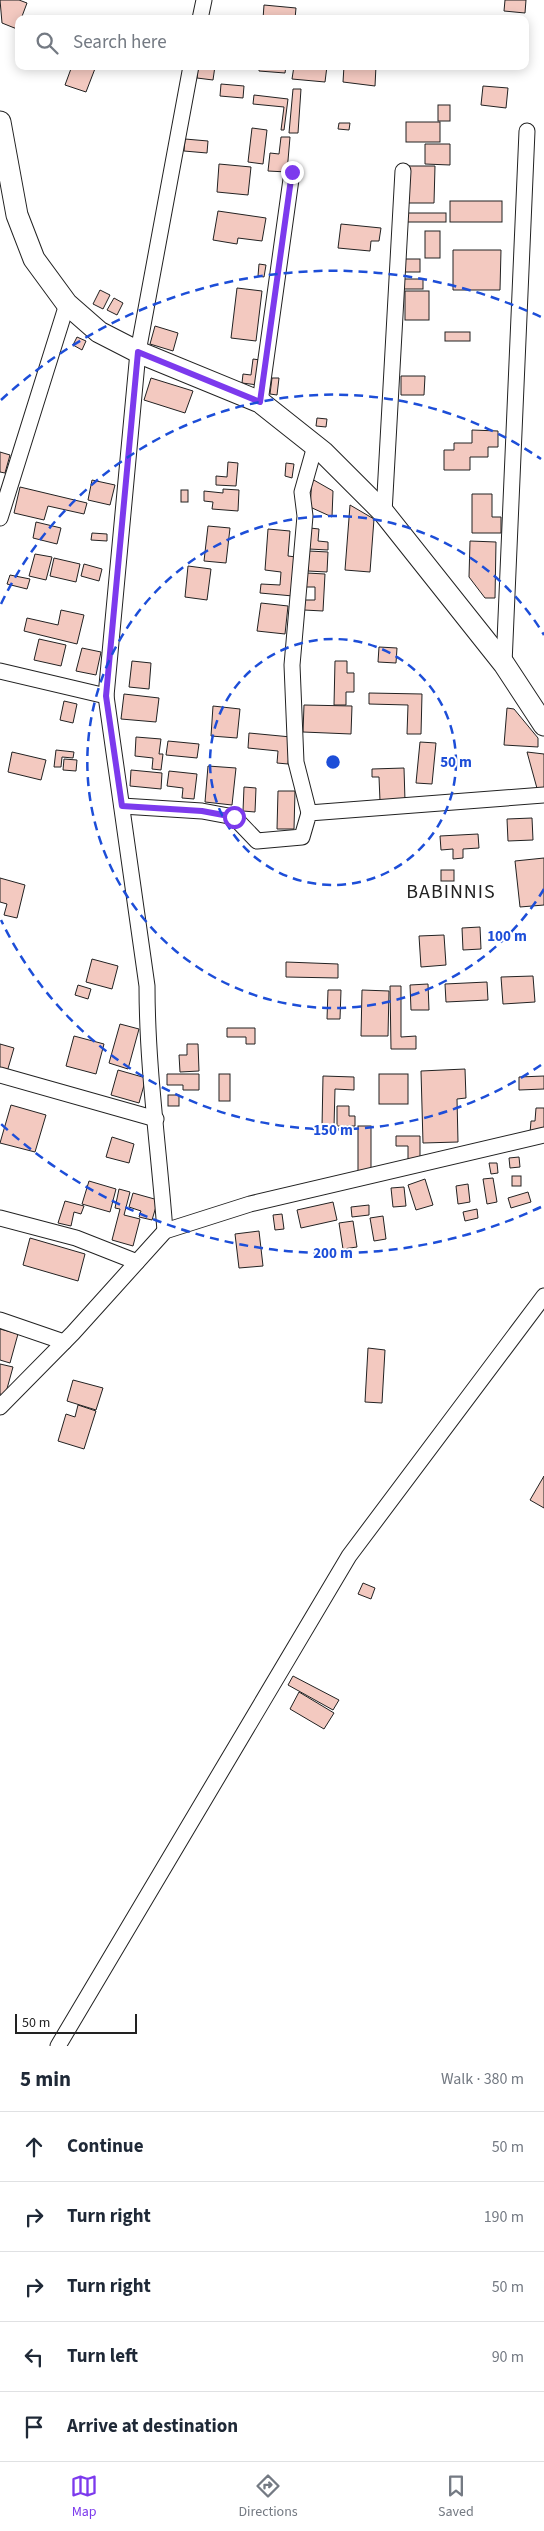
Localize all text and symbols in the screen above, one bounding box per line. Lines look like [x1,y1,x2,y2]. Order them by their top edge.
search box [15,15,529,70]
icon: search [33,29,61,57]
text: Search here [73,29,167,56]
route end [281,161,304,184]
text: 50 m [440,752,472,773]
centre of rings [324,753,342,771]
route start [223,806,246,829]
district label: BABINNIS [406,878,496,906]
text: 100 m [487,926,527,947]
text: 150 m [313,1120,353,1141]
text: 200 m [313,1243,353,1264]
scale bar [15,2011,138,2034]
text: 50 m [22,2013,50,2033]
text: 5 min [20,2064,71,2094]
text: Walk · 380 m [441,2068,524,2090]
icon: ahead [20,2133,48,2161]
text: Continue [67,2133,144,2160]
text: 50 m [492,2136,524,2158]
icon: right [20,2203,48,2231]
text: Turn right [67,2203,151,2230]
text: 190 m [484,2206,524,2228]
icon: right [20,2273,48,2301]
text: Turn right [67,2273,151,2300]
text: 50 m [492,2276,524,2298]
icon: left [20,2343,48,2371]
text: Turn left [67,2343,138,2370]
text: 90 m [492,2346,524,2368]
icon: arrive [20,2413,48,2441]
text: Arrive at destination [67,2413,238,2440]
tab: Map [70,2472,98,2522]
tab: Directions [238,2472,298,2522]
tab: Saved [438,2472,474,2522]

